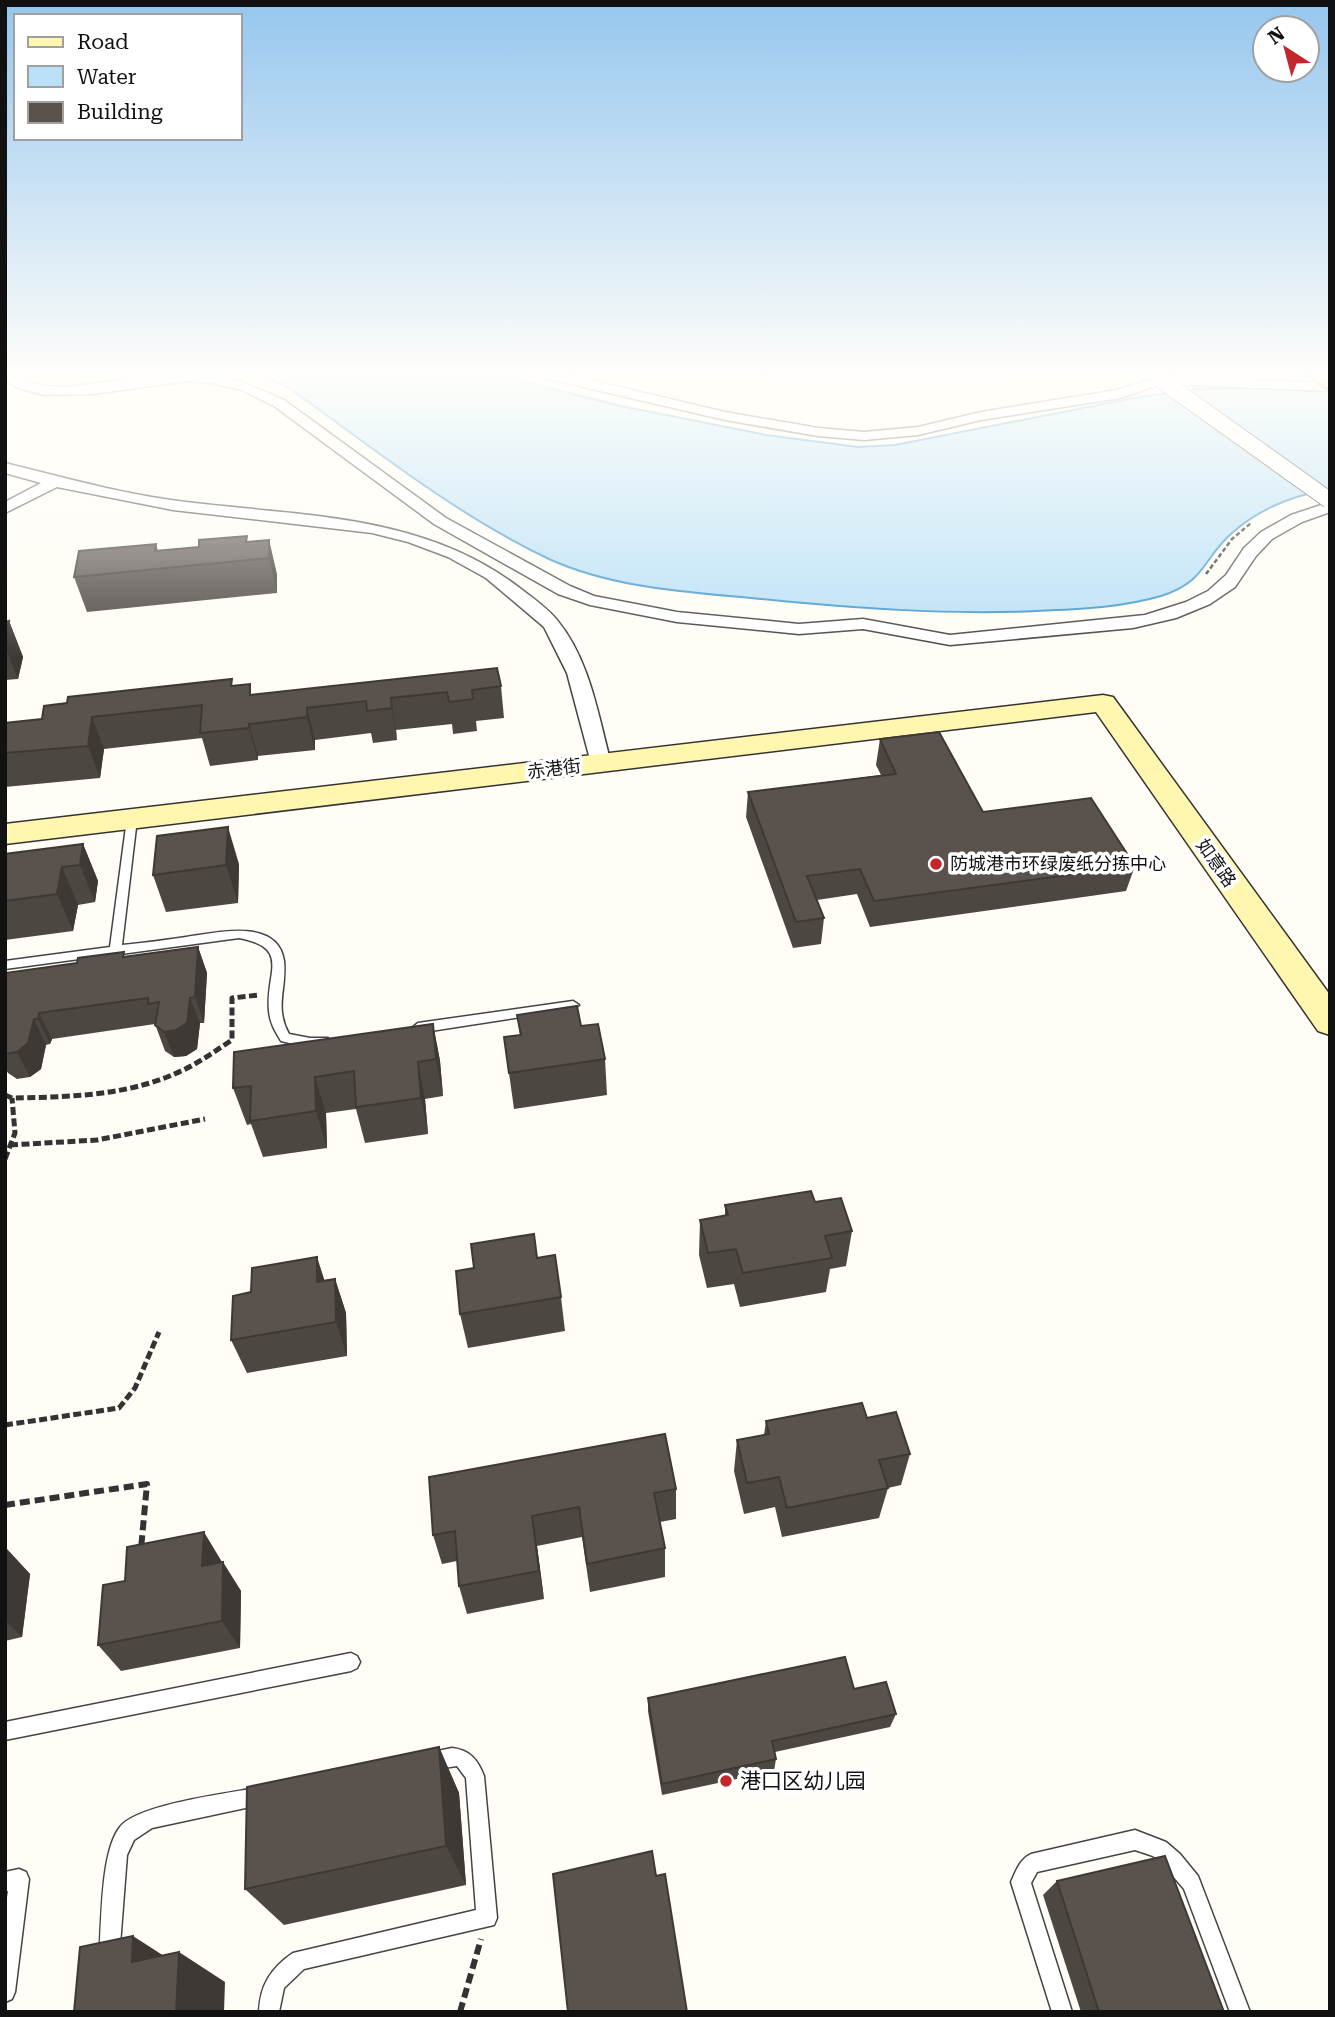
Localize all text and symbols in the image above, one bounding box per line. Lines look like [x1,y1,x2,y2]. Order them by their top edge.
legend [14,14,242,140]
north arrow [1251,14,1321,84]
text: N [1264,22,1289,49]
text: Road [77,30,129,54]
text: Water [77,65,137,89]
text: Building [77,100,163,124]
street label: 赤港街 [526,755,582,782]
street label: 如意路 [1192,835,1240,891]
place label: 防城港市环绿废纸分拣中心 [950,853,1166,874]
marker: 防城港市环绿废纸分拣中心 [928,856,944,872]
place label: 港口区幼儿园 [740,1769,866,1793]
marker: 港口区幼儿园 [718,1773,734,1789]

